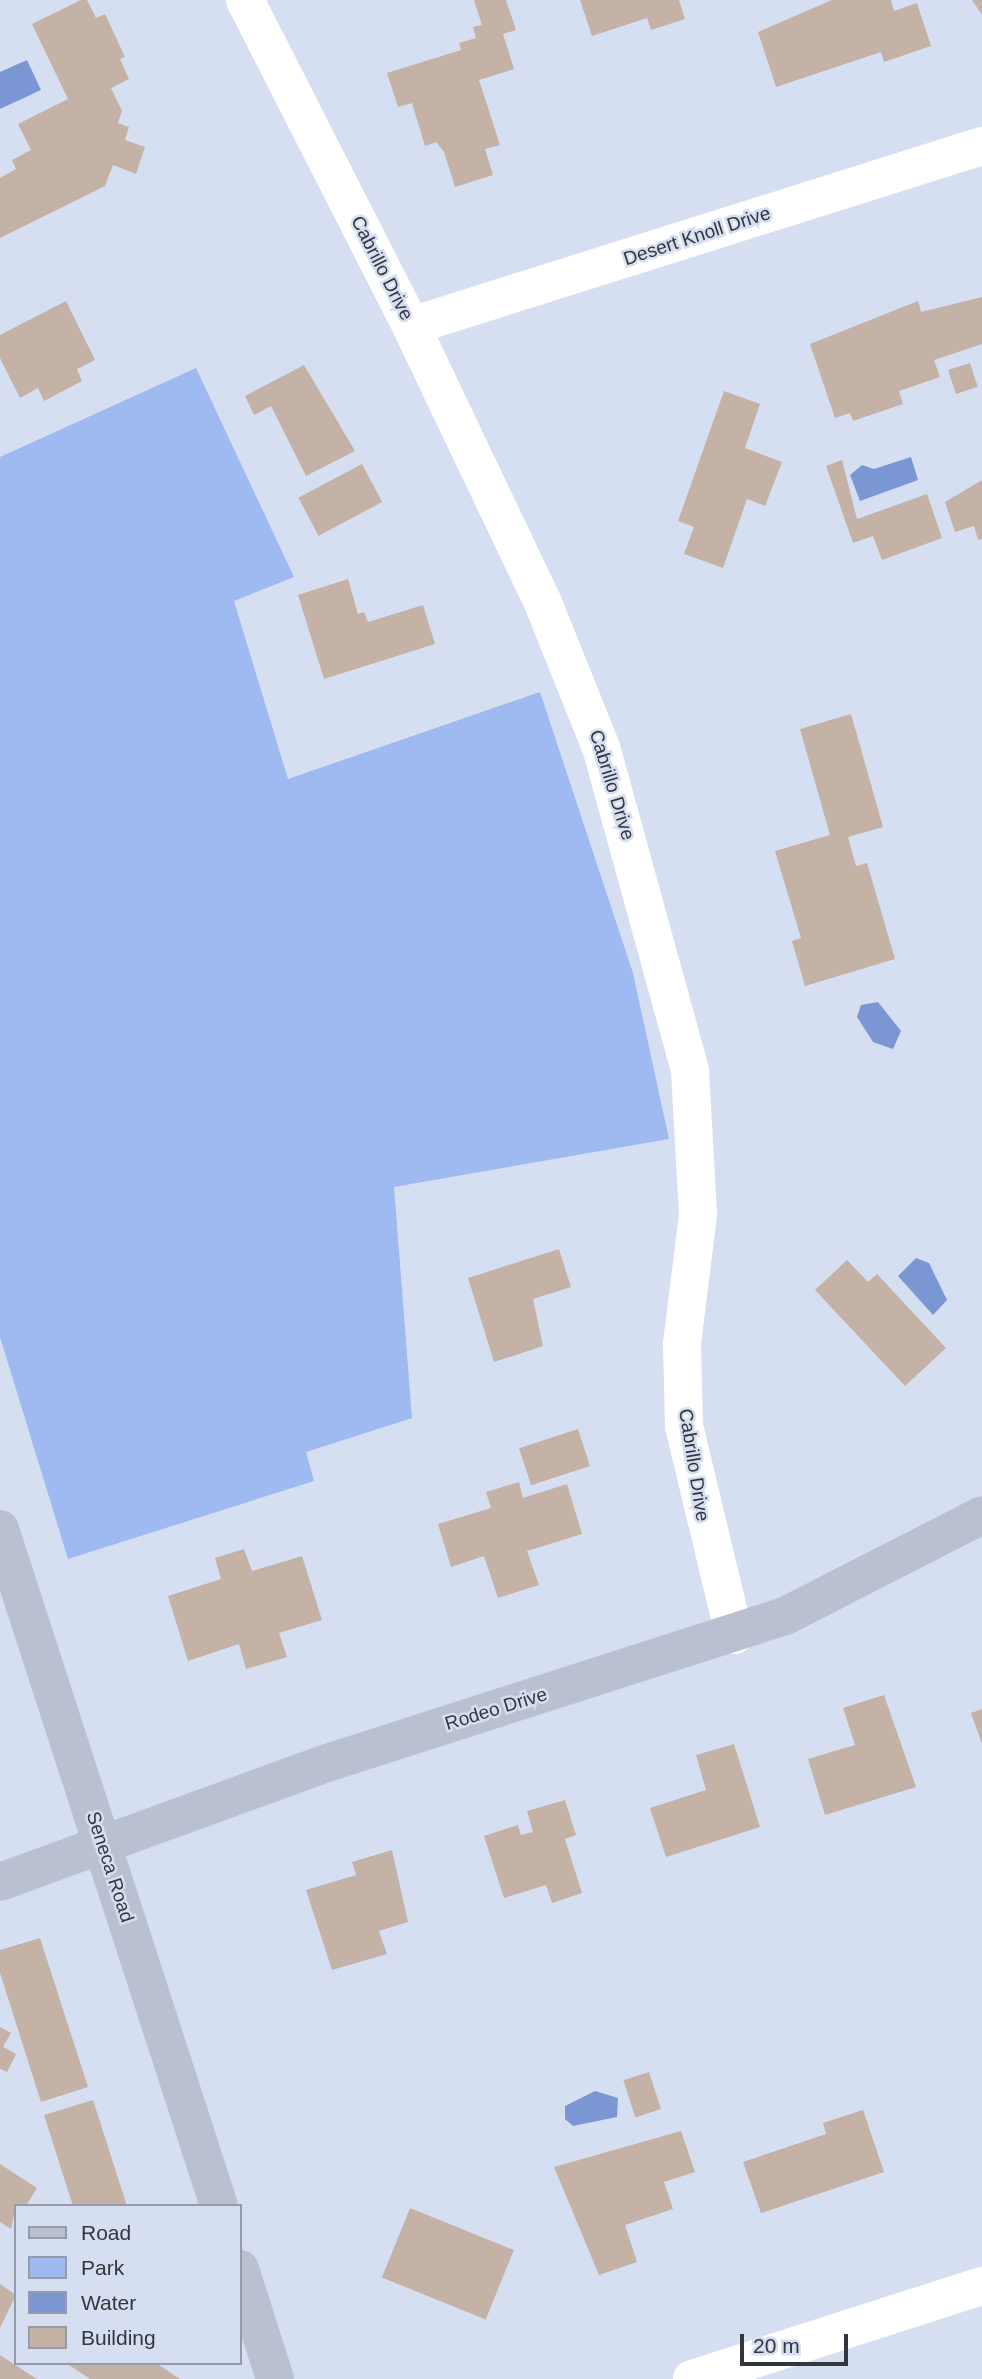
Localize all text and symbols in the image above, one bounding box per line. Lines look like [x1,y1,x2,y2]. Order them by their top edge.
street label: Desert Knoll Drive [621,202,773,270]
street label: Cabrillo Drive [346,212,418,324]
street label: Cabrillo Drive [584,727,640,843]
street label: Cabrillo Drive [674,1407,714,1523]
street label: Rodeo Drive [442,1683,550,1735]
street label: Seneca Road [81,1809,139,1925]
legend [14,2204,242,2365]
text: Road [81,2221,131,2244]
text: Park [81,2256,124,2279]
text: Water [81,2291,136,2314]
scale bar [744,2320,852,2364]
text: Building [81,2326,156,2349]
text: 20 m [753,2334,800,2357]

